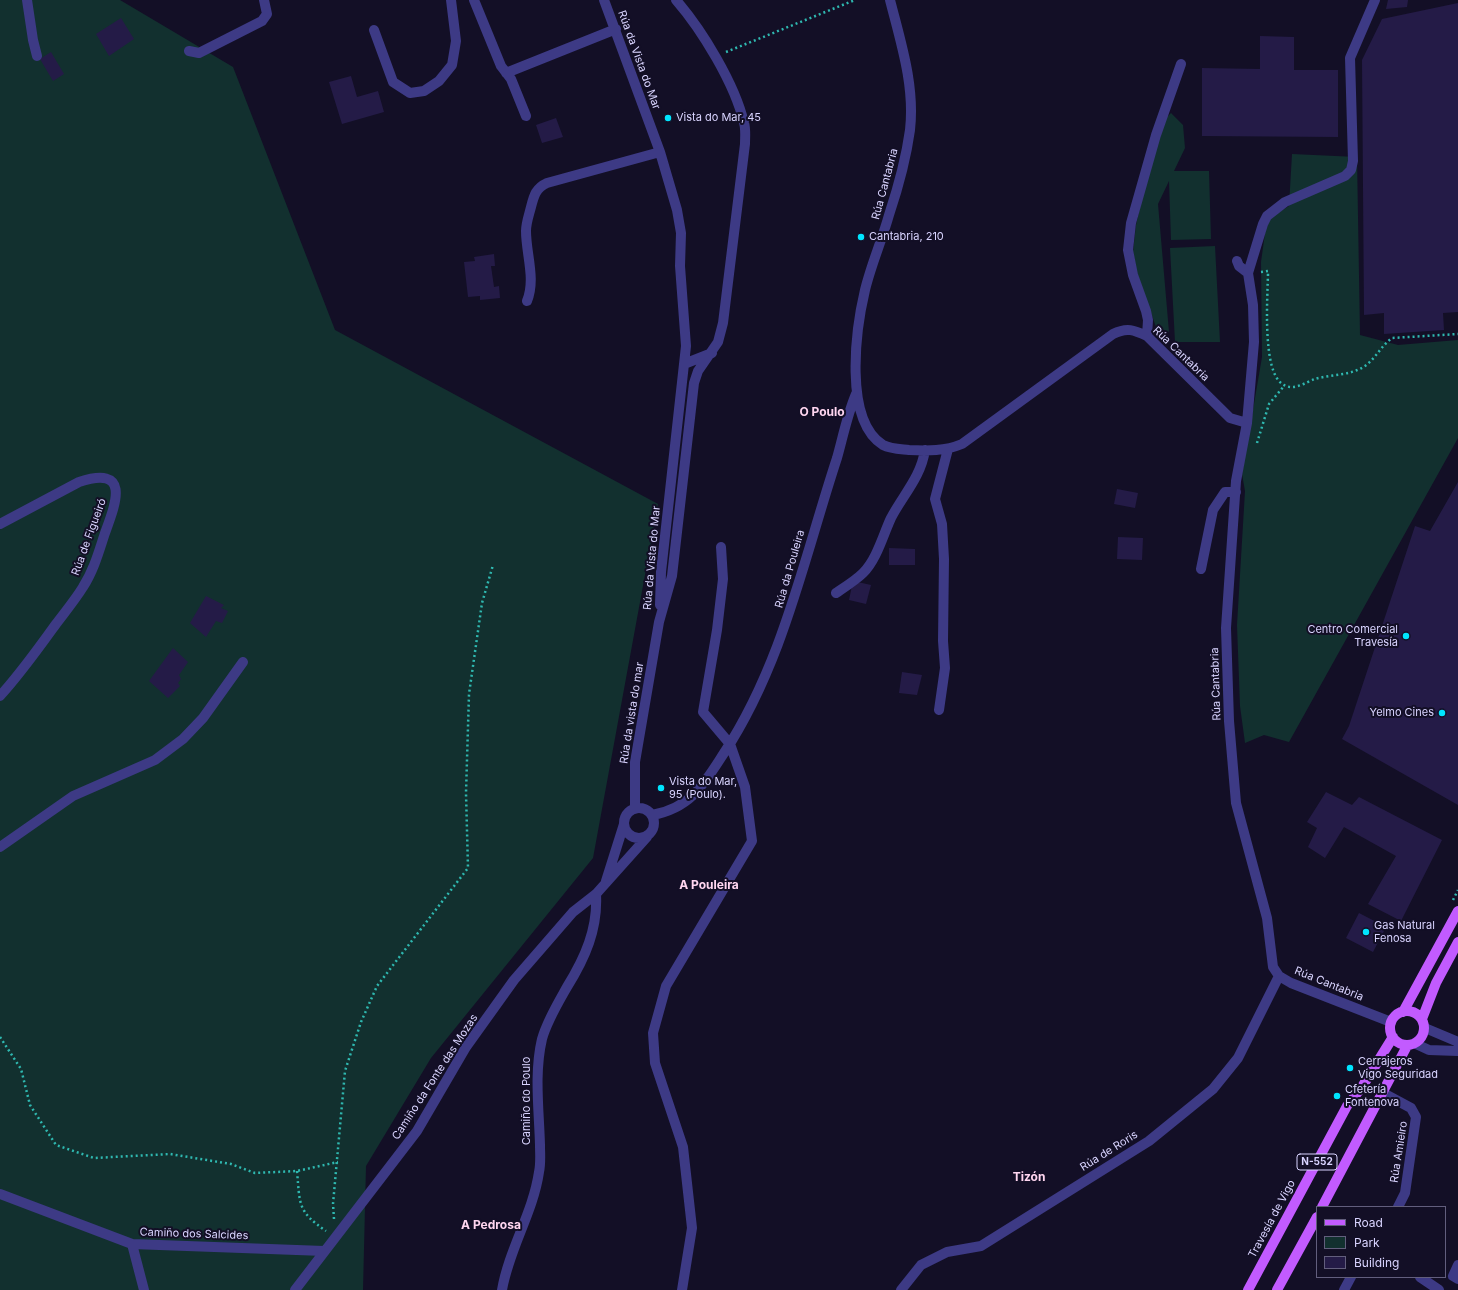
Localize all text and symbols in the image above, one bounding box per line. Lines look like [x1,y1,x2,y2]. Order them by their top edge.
street label: Rúa da Vista do Mar [615,9,663,111]
place label: Vista do Mar, 45 [676,111,761,125]
marker: Vista do Mar, 45 [663,113,673,123]
street label: Rúa Cantabria [869,147,901,221]
place label: Cantabria, 210 [869,230,944,244]
marker: Cantabria, 210 [856,232,866,242]
street label: Rúa Cantabria [1150,324,1212,384]
district label: O Poulo [799,405,845,419]
street label: Rúa de Figueiró [69,497,109,577]
street label: Rúa da Vista do Mar [641,505,663,611]
street label: Rúa da Pouleira [772,528,808,610]
place label: Centro Comercial Travesía [1307,623,1398,649]
marker: Centro Comercial Travesía [1401,631,1411,641]
street label: Rúa Cantabria [1208,647,1224,721]
street label: Rúa da vista do mar [617,661,647,765]
place label: Yelmo Cines [1370,706,1434,720]
marker: Yelmo Cines [1437,708,1447,718]
place label: Vista do Mar, 95 (Poulo). [669,775,737,801]
marker: Vista do Mar, 95 (Poulo). [656,783,666,793]
district label: A Pouleira [679,878,739,892]
place label: Gas Natural Fenosa [1374,919,1435,945]
marker: Gas Natural Fenosa [1361,927,1371,937]
street label: Rúa Cantabria [1293,964,1365,1004]
street label: Camiño da Fonte das Mozas [389,1012,481,1142]
place label: Cerrajeros Vigo Seguridad [1358,1055,1438,1081]
street label: Camiño do Poulo [520,1057,534,1145]
marker: Cerrajeros Vigo Seguridad [1345,1063,1355,1073]
place label: Cfetería Fontenova [1345,1083,1399,1109]
marker: Cfetería Fontenova [1332,1091,1342,1101]
street label: Rúa Amieiro [1388,1120,1410,1184]
street label: Rúa de Roris [1078,1128,1140,1174]
road number: N-552 [1297,1154,1337,1170]
district label: Tizón [1013,1170,1045,1184]
street label: Travesía de Vigo [1246,1178,1298,1260]
legend [1316,1206,1446,1278]
text: Road [1354,1215,1383,1230]
district label: A Pedrosa [461,1218,521,1232]
street label: Camiño dos Salcides [139,1226,249,1242]
text: Park [1354,1235,1380,1250]
text: Building [1354,1255,1399,1270]

